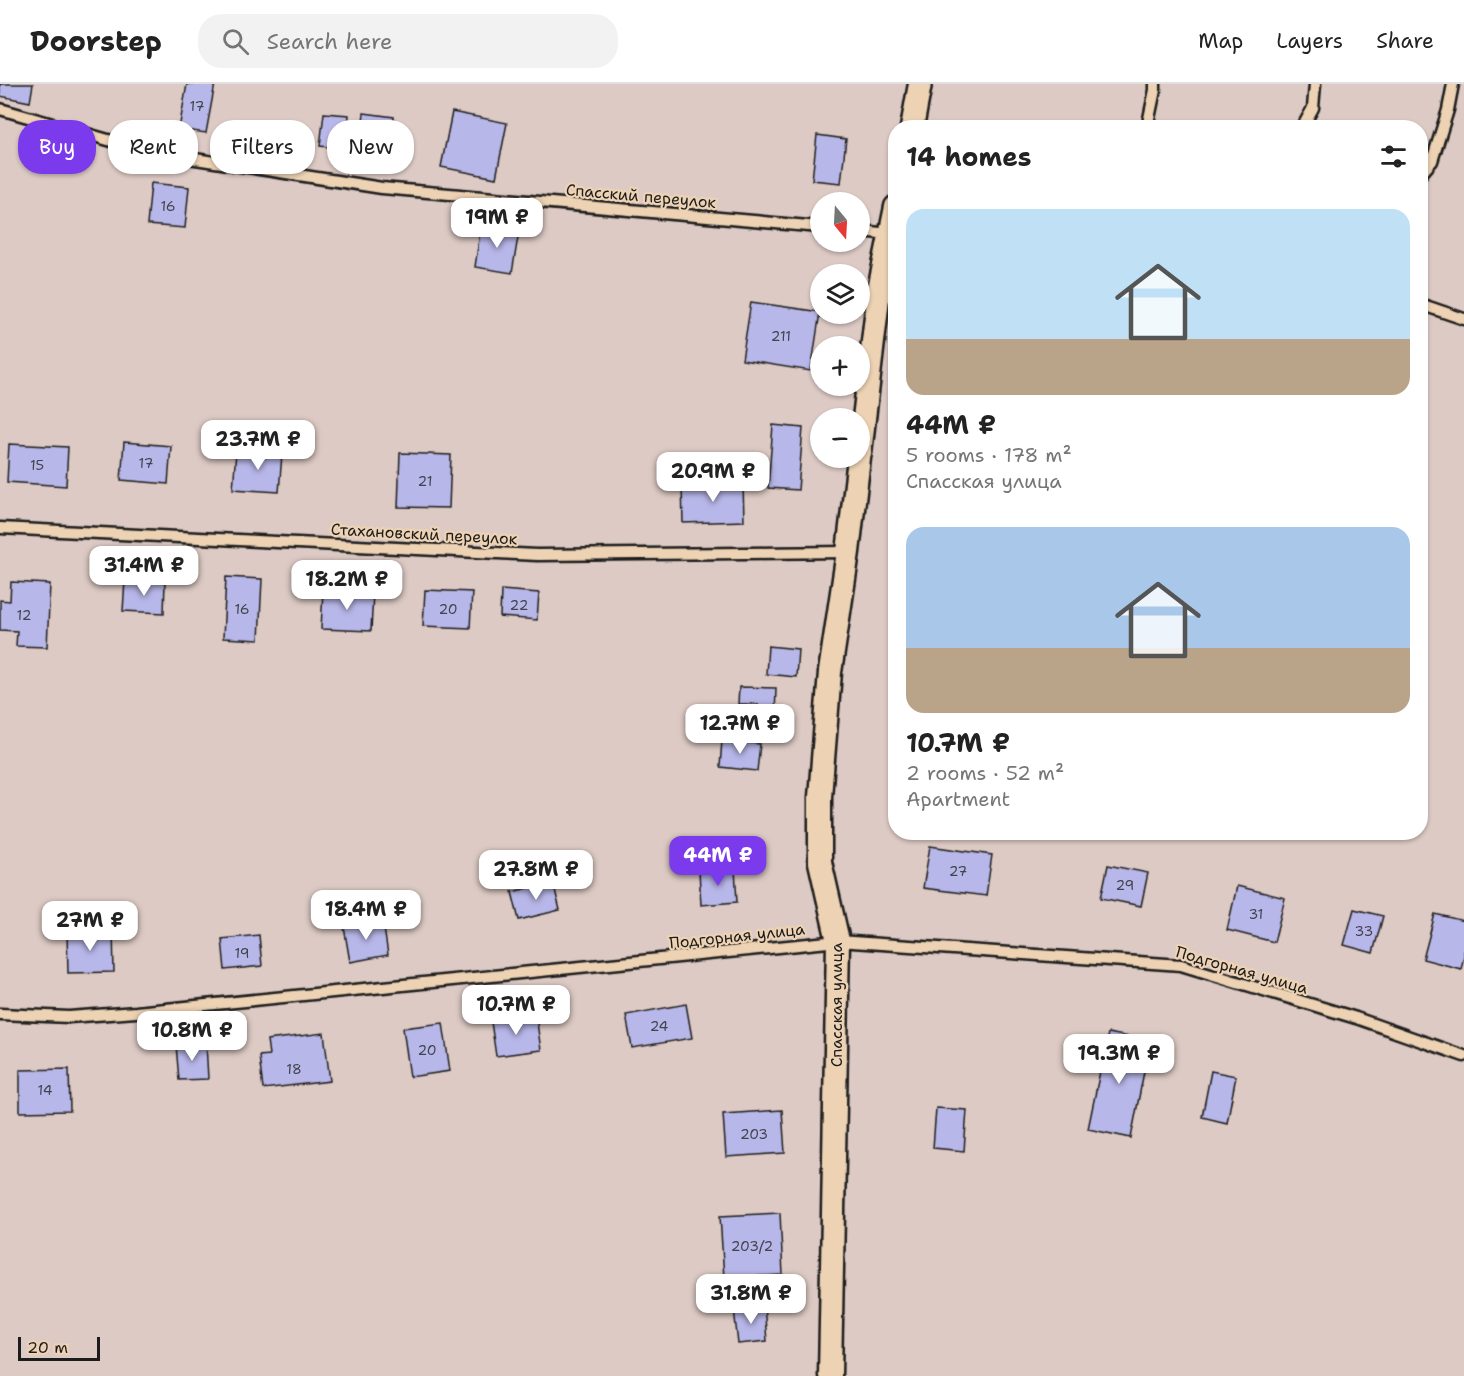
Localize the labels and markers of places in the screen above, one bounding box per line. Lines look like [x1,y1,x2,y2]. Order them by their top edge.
pin: 19M ₽ [455,198,539,249]
pin: 23.7M ₽ [203,420,313,471]
pin: 20.9M ₽ [658,452,768,503]
pin: 31.4M ₽ [89,546,199,597]
pin: 18.2M ₽ [292,560,402,611]
pin: 12.7M ₽ [685,704,795,755]
pin: 44M ₽ [676,836,760,887]
pin: 27.8M ₽ [481,850,591,901]
pin: 18.4M ₽ [311,890,421,941]
pin: 27M ₽ [48,901,132,952]
pin: 10.7M ₽ [461,985,571,1036]
pin: 10.8M ₽ [137,1011,247,1062]
pin: 19.3M ₽ [1064,1034,1174,1085]
pin: 31.8M ₽ [696,1274,806,1325]

